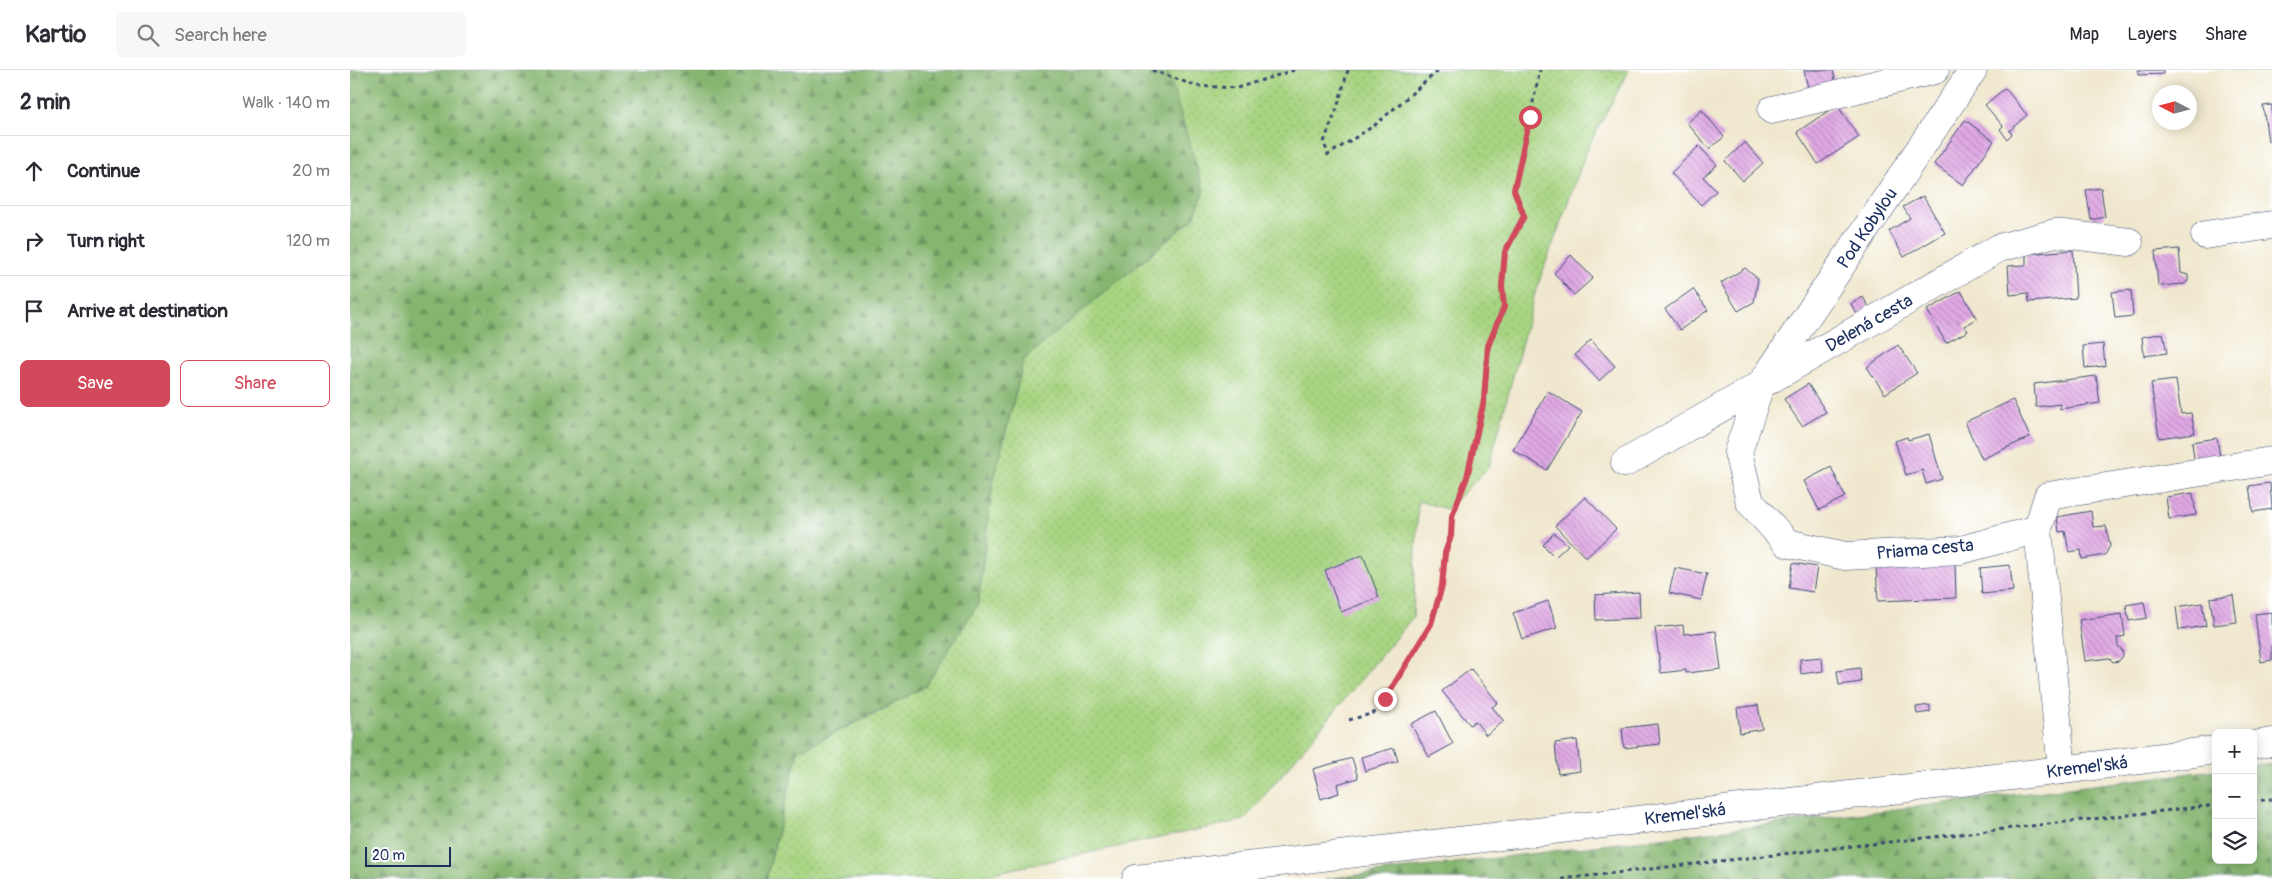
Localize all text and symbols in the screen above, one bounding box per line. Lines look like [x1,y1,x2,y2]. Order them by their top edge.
search box [116,12,466,57]
text: Kartio [25,20,86,49]
icon: search [134,21,162,49]
text: Search here [174,23,267,47]
text: Map [2070,23,2099,46]
text: Layers [2127,23,2177,46]
text: Share [2205,23,2247,46]
north arrow [2152,85,2197,130]
text: 2 min [20,89,70,116]
text: Walk · 140 m [242,93,330,113]
route start [1519,106,1542,129]
icon: ahead [20,157,48,185]
text: Continue [67,159,140,183]
text: 20 m [292,161,330,181]
street label: Pod Kobylou [1832,184,1903,273]
icon: right [20,227,48,255]
text: Turn right [67,229,145,253]
text: 120 m [286,231,330,251]
street label: Delená cesta [1821,289,1917,358]
icon: arrive [20,297,48,325]
text: Arrive at destination [67,299,228,323]
button: Save [20,360,170,407]
button: Share [180,360,330,407]
street label: Priama cesta [1875,534,1975,565]
route end [1374,688,1397,711]
map controls [2212,729,2257,864]
button: + [2212,729,2257,774]
street label: Kremeľská [2045,751,2129,784]
button: − [2212,774,2257,819]
street label: Kremeľská [1643,798,1727,831]
button: layers [2212,819,2257,864]
scale bar [365,844,451,867]
text: 20 m [372,847,405,864]

